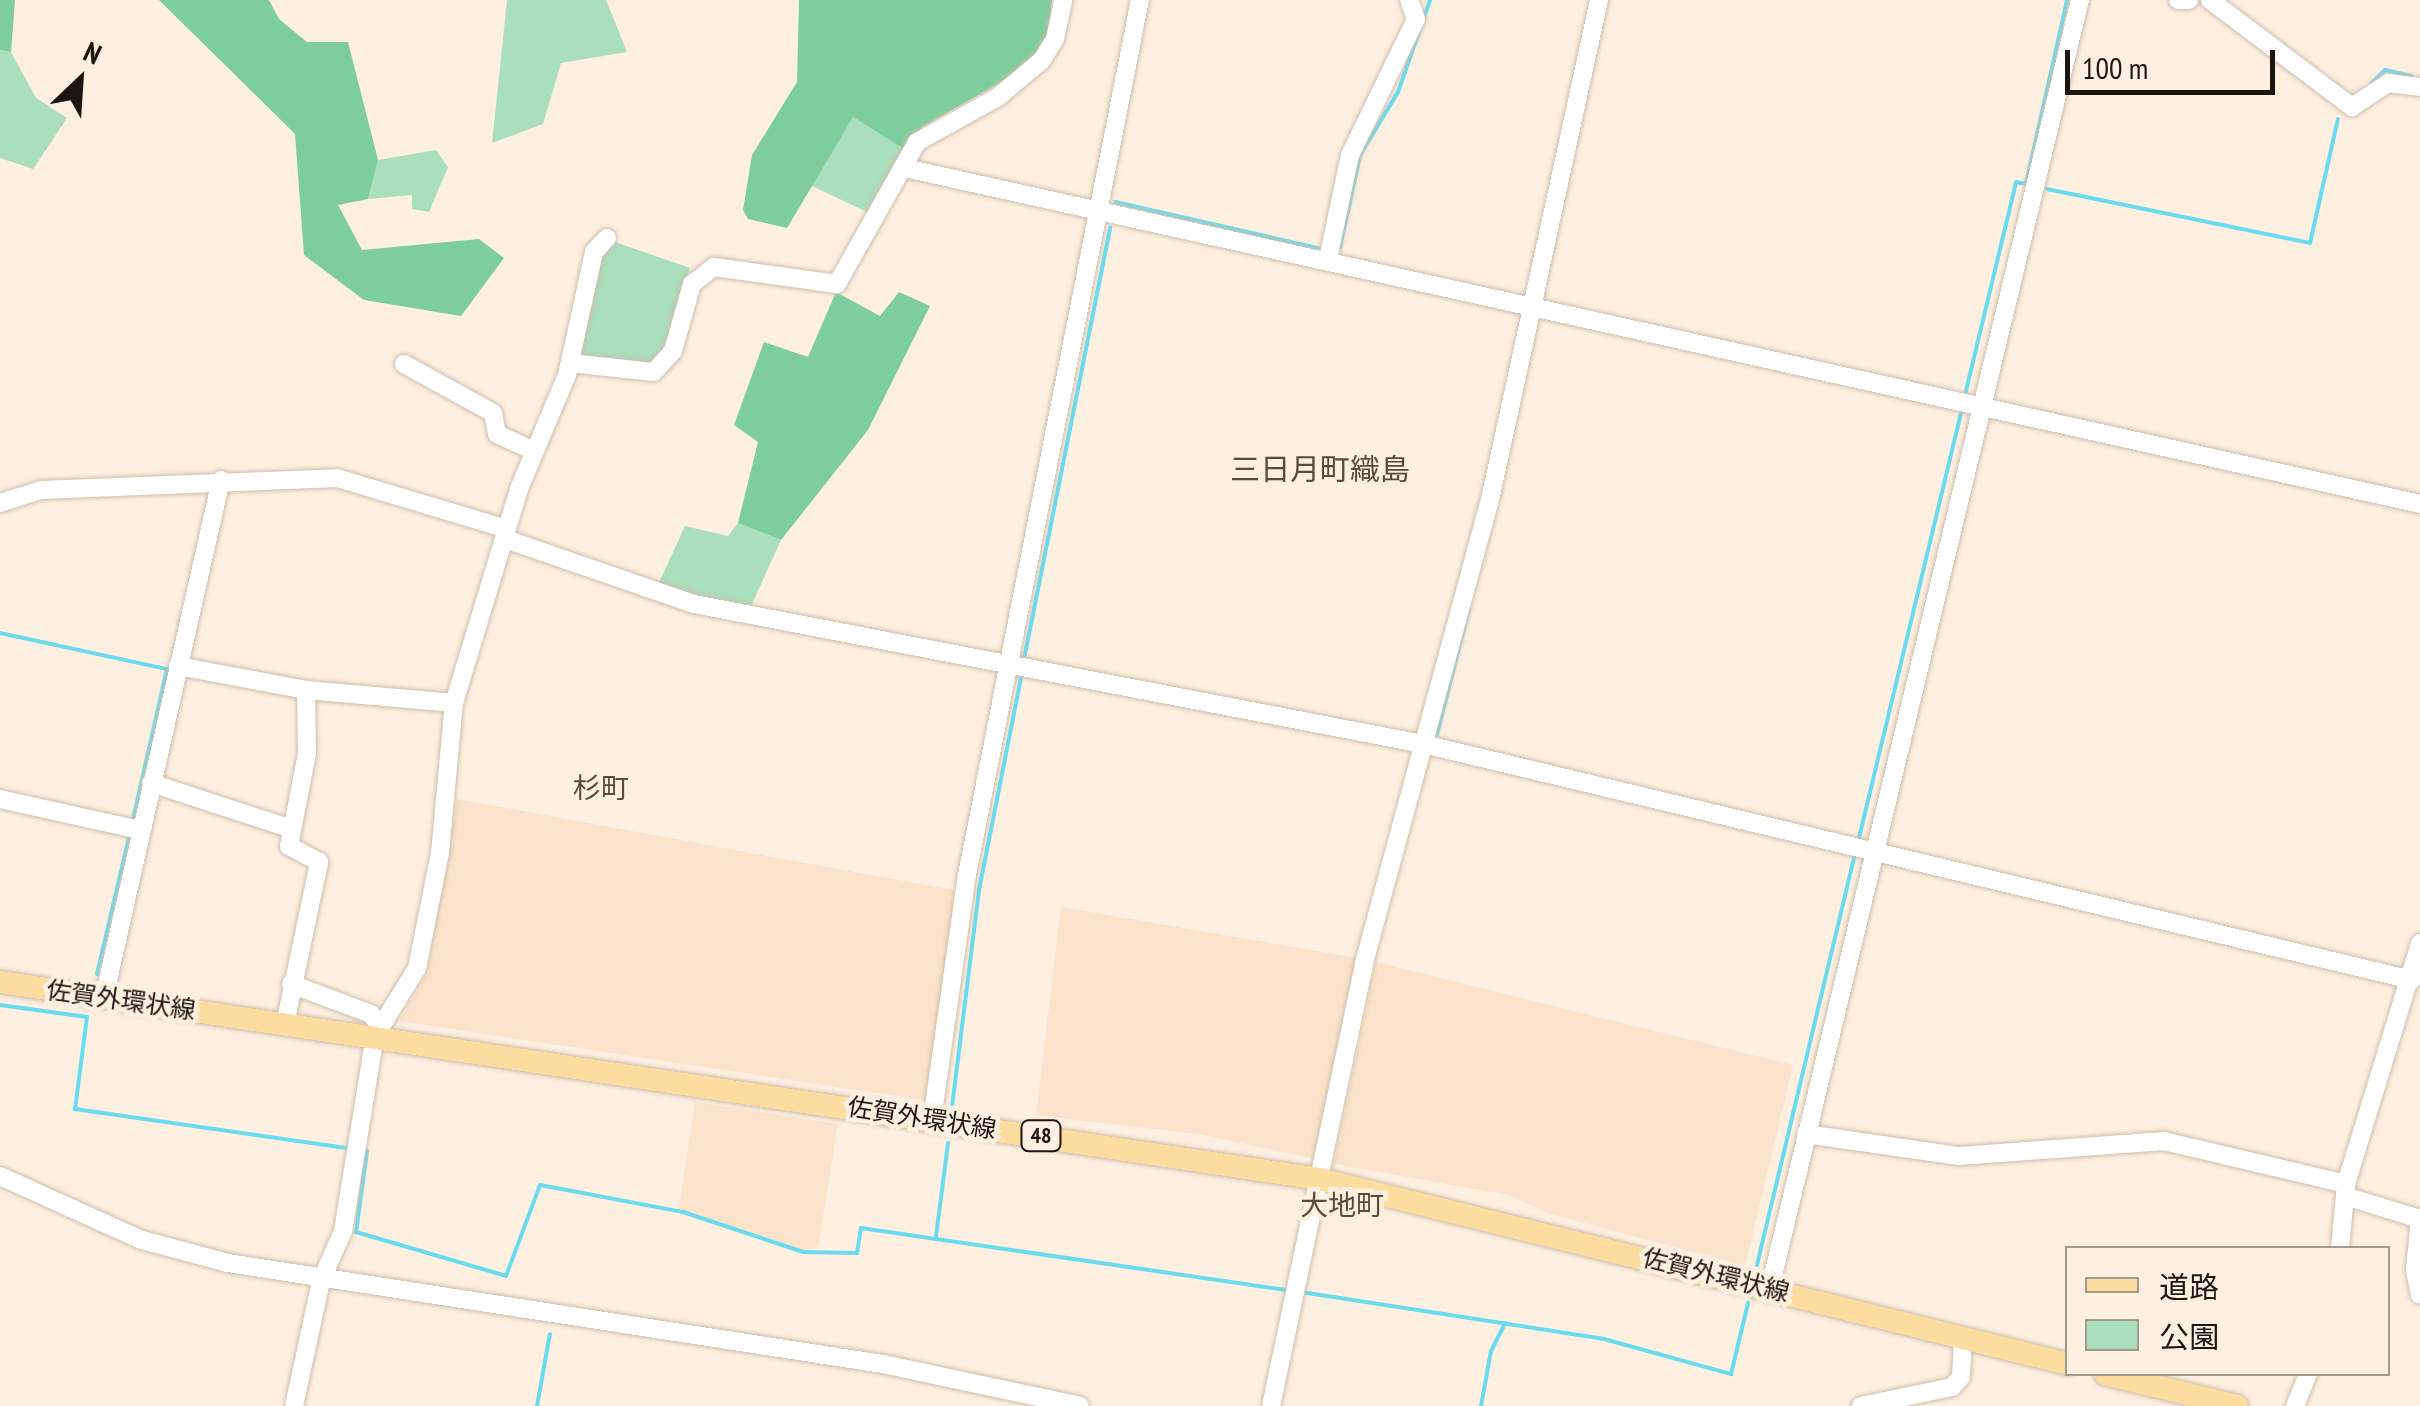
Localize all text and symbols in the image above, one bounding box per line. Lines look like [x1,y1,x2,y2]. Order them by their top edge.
north arrow [30,30,130,130]
scale bar [2070,30,2280,92]
text: N [78,32,108,72]
text: 100 m [2082,48,2148,87]
district label: 三日月町織島 [1230,451,1410,487]
district label: 杉町 [573,771,629,805]
street label: 佐賀外環状線 [45,975,197,1025]
street label: 佐賀外環状線 [846,1091,998,1145]
road number: 48 [1018,1119,1064,1153]
district label: 大地町 [1300,1188,1384,1222]
street label: 佐賀外環状線 [1640,1242,1792,1308]
legend [2065,1246,2390,1376]
text: 道路 [2159,1267,2219,1306]
text: 公園 [2159,1317,2219,1356]

